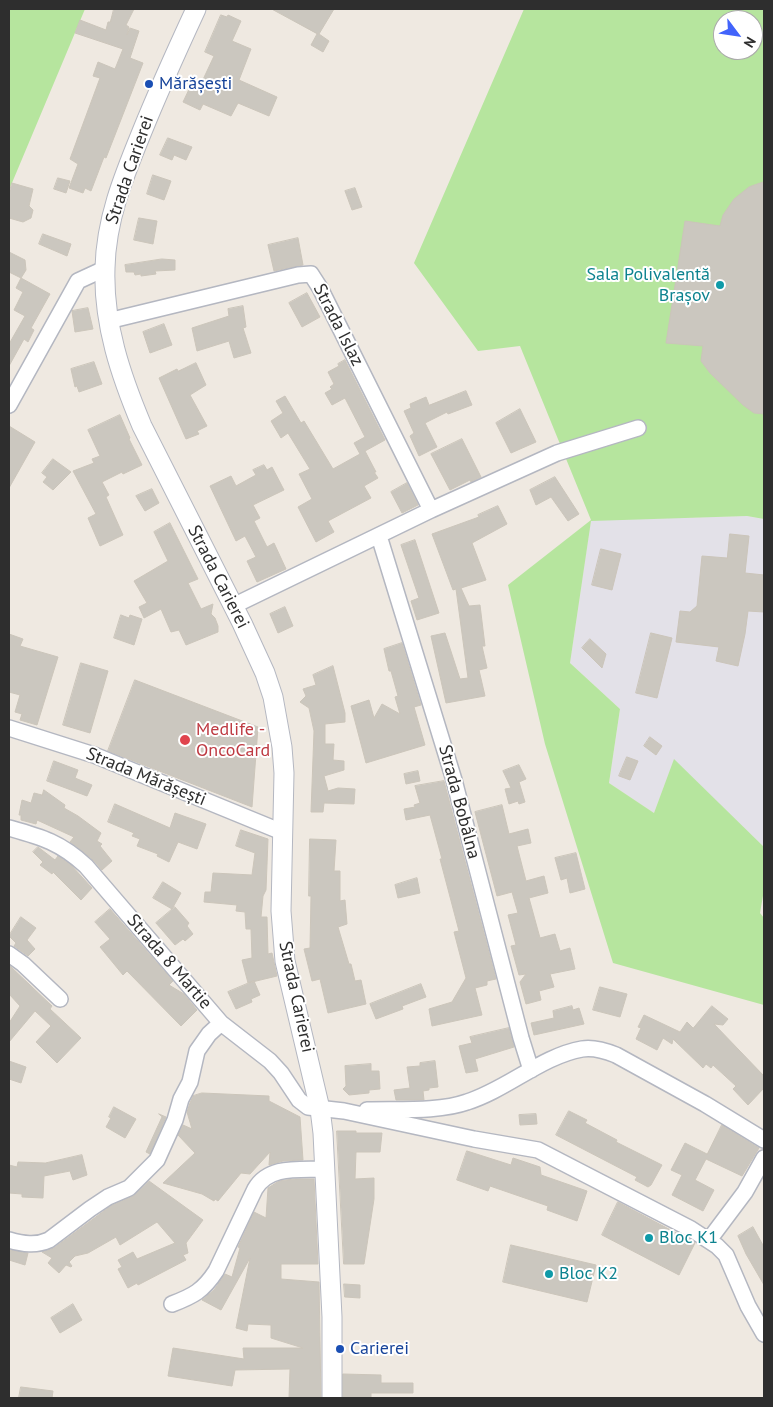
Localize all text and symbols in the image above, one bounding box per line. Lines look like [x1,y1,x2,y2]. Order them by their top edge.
north arrow [713,10,763,60]
text: N [740,34,760,51]
place label: Mărășești [159,73,232,95]
marker: Mărășești [143,78,155,90]
street label: Strada Carierei [101,113,159,227]
place label: Sala Polivalentă Brașov [587,264,710,306]
marker: Sala Polivalentă Brașov [714,279,726,291]
street label: Strada Islaz [308,280,368,370]
street label: Strada Carierei [183,522,253,632]
place label: Medlife - OncoCard [196,719,270,762]
marker: Medlife - OncoCard [178,733,192,747]
street label: Strada Mărășești [83,743,209,811]
street label: Strada Bobâlna [433,743,485,861]
street label: Strada 8 Martie [122,910,216,1014]
street label: Strada Carierei [274,939,318,1055]
place label: Bloc K1 [659,1227,718,1249]
marker: Bloc K1 [643,1232,655,1244]
place label: Bloc K2 [559,1263,618,1285]
marker: Bloc K2 [543,1268,555,1280]
place label: Carierei [350,1338,409,1360]
marker: Carierei [334,1343,346,1355]

